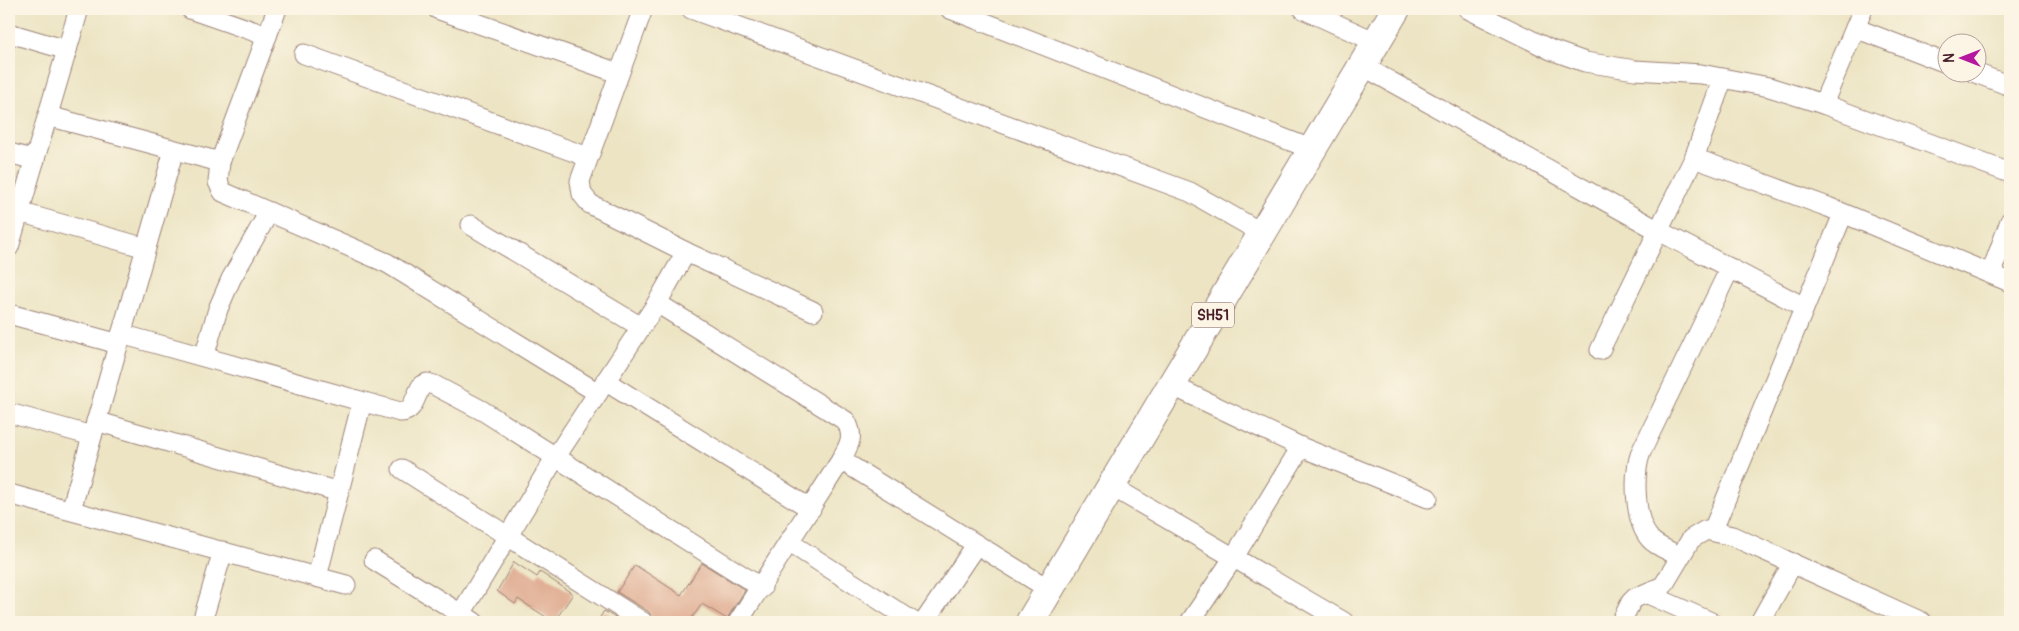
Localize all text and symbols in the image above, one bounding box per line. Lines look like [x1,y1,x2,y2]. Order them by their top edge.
north arrow [1936,32,1986,82]
text: N [1941,53,1958,63]
road number: SH51 [1192,302,1234,328]

